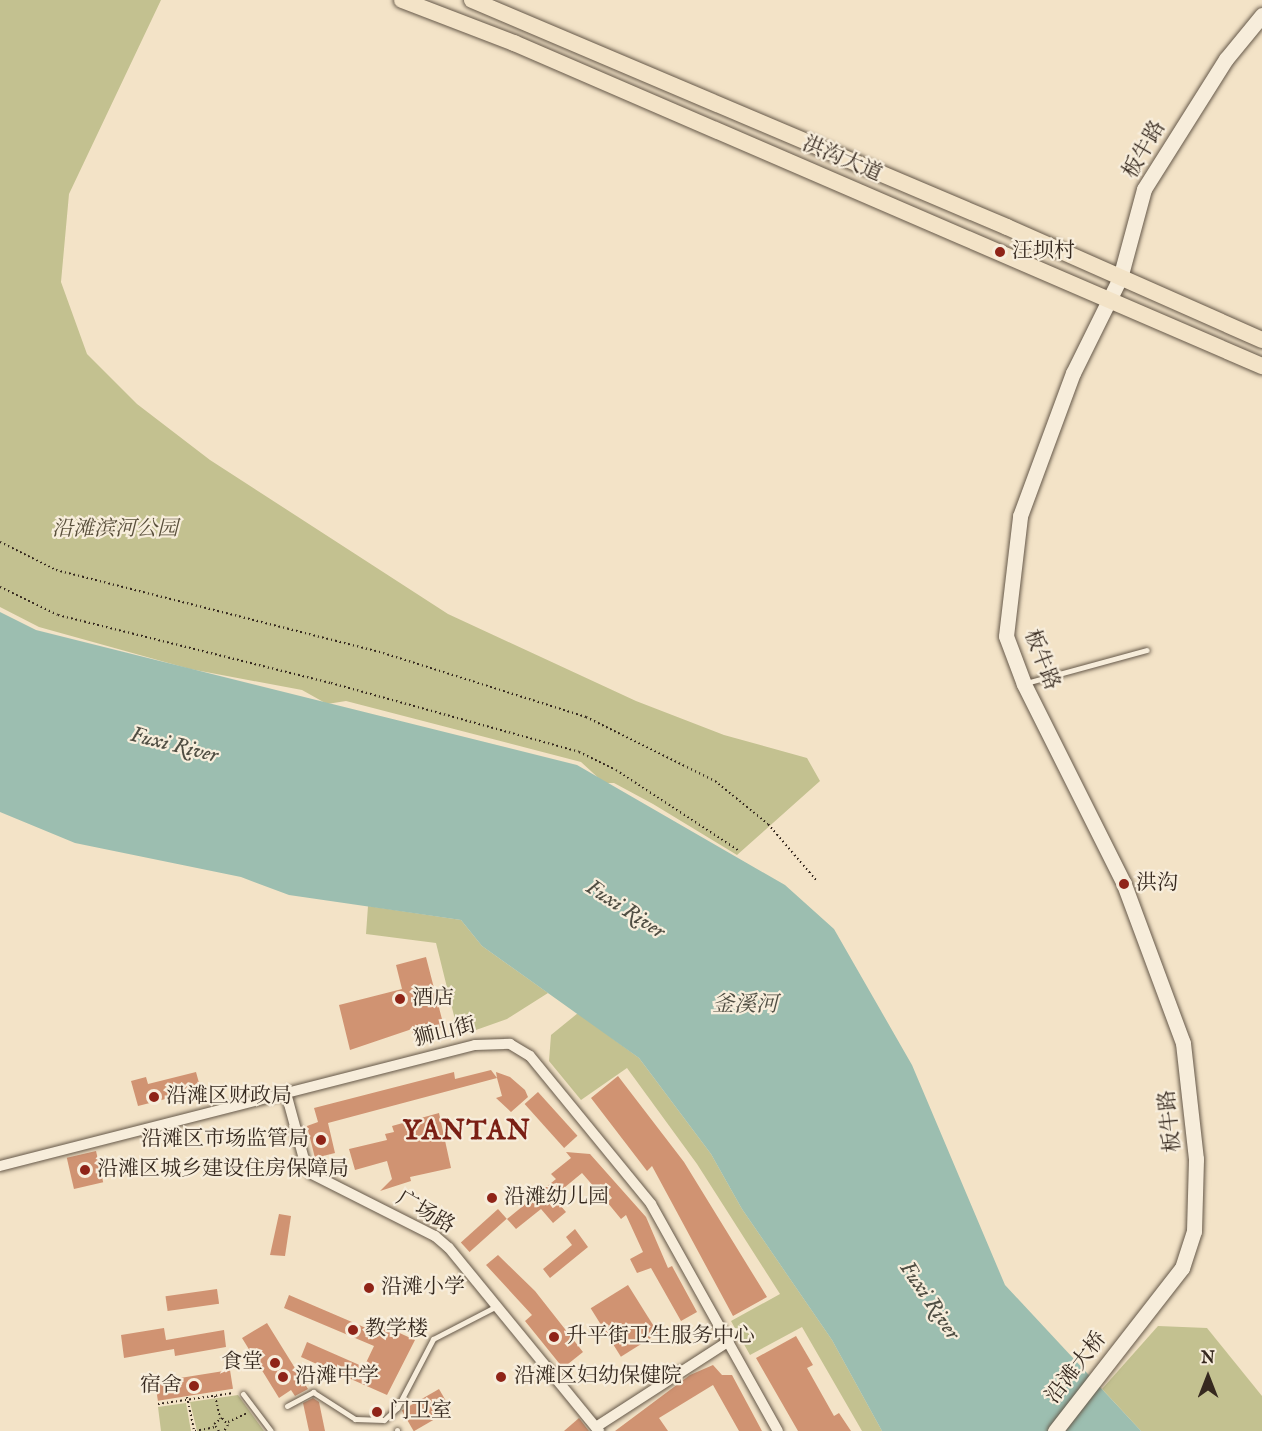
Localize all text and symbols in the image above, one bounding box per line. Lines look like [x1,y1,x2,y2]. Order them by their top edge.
street label: 板牛路 [1118,116,1172,184]
street label: 洪沟大道 [798,132,886,188]
place label: 汪坝村 [1012,239,1075,265]
marker: 汪坝村 [993,245,1007,259]
park label: 沿滩滨河公园 [52,517,178,543]
street label: 板牛路 [1018,626,1064,694]
water label: Fuxi River [127,722,221,770]
place label: 洪沟 [1136,871,1178,897]
water label: Fuxi River [580,875,670,945]
marker: 洪沟 [1117,877,1131,891]
place label: 酒店 [412,986,454,1012]
marker: 酒店 [393,992,407,1006]
water label: 釜溪河 [712,993,778,1019]
street label: 狮山街 [411,1013,479,1053]
place label: 沿滩区财政局 [166,1084,292,1110]
street label: 板牛路 [1155,1088,1187,1154]
marker: 沿滩区财政局 [147,1090,161,1104]
district label: YANTAN [403,1117,531,1149]
place label: 沿滩区市场监管局 [141,1127,309,1153]
marker: 沿滩区市场监管局 [314,1133,328,1147]
place label: 沿滩区城乡建设住房保障局 [97,1157,349,1183]
marker: 沿滩区城乡建设住房保障局 [78,1163,92,1177]
place label: 沿滩幼儿园 [504,1185,609,1211]
street label: 广场路 [391,1186,459,1240]
marker: 沿滩幼儿园 [485,1191,499,1205]
water label: Fuxi River [893,1257,965,1345]
place label: 沿滩小学 [381,1275,465,1301]
marker: 沿滩小学 [362,1281,376,1295]
place label: 教学楼 [365,1317,428,1343]
marker: 教学楼 [346,1323,360,1337]
place label: 升平街卫生服务中心 [566,1324,755,1350]
street label: 沿滩大桥 [1041,1327,1113,1409]
marker: 升平街卫生服务中心 [547,1330,561,1344]
north arrow [1178,1347,1238,1407]
text: N [1201,1349,1215,1369]
place label: 食堂 [221,1350,263,1376]
marker: 食堂 [268,1356,282,1370]
place label: 沿滩中学 [295,1364,379,1390]
place label: 沿滩区妇幼保健院 [514,1364,682,1390]
marker: 沿滩区妇幼保健院 [492,1368,510,1386]
marker: 沿滩中学 [276,1370,290,1384]
place label: 宿舍 [140,1373,182,1399]
marker: 宿舍 [187,1379,201,1393]
place label: 门卫室 [389,1399,452,1425]
marker: 门卫室 [370,1405,384,1419]

